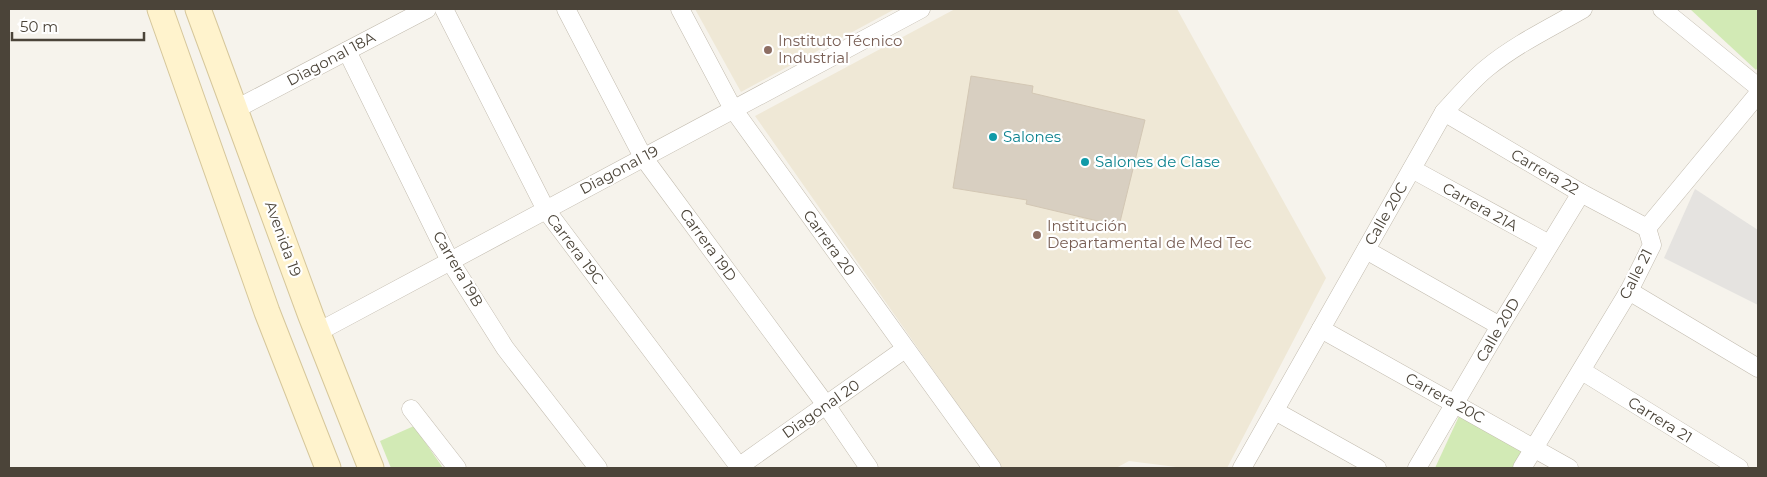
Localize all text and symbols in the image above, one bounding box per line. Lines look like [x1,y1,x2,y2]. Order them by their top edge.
scale bar [12,10,145,42]
text: 50 m [20,17,58,36]
street label: Diagonal 18A [283,27,379,90]
place label: Instituto Técnico Industrial [778,31,902,67]
marker: Instituto Técnico Industrial [762,44,774,56]
place label: Salones [1003,127,1061,146]
marker: Salones [987,131,999,143]
street label: Diagonal 19 [576,141,661,198]
street label: Carrera 22 [1508,144,1583,199]
place label: Salones de Clase [1095,152,1220,171]
marker: Salones de Clase [1079,156,1091,168]
street label: Carrera 21A [1439,178,1521,235]
street label: Calle 20C [1360,179,1411,249]
street label: Avenida 19 [261,198,306,279]
street label: Carrera 19D [676,205,741,285]
street label: Carrera 20 [799,206,860,279]
street label: Carrera 19C [543,210,608,288]
place label: Institución Departamental de Med Tec [1047,216,1252,252]
street label: Carrera 19B [429,228,488,310]
marker: Institución Departamental de Med Tec [1031,229,1043,241]
street label: Calle 21 [1615,245,1656,302]
street label: Calle 20D [1472,294,1524,365]
street label: Carrera 20C [1402,368,1488,427]
street label: Diagonal 20 [778,375,863,442]
street label: Carrera 21 [1625,392,1696,447]

